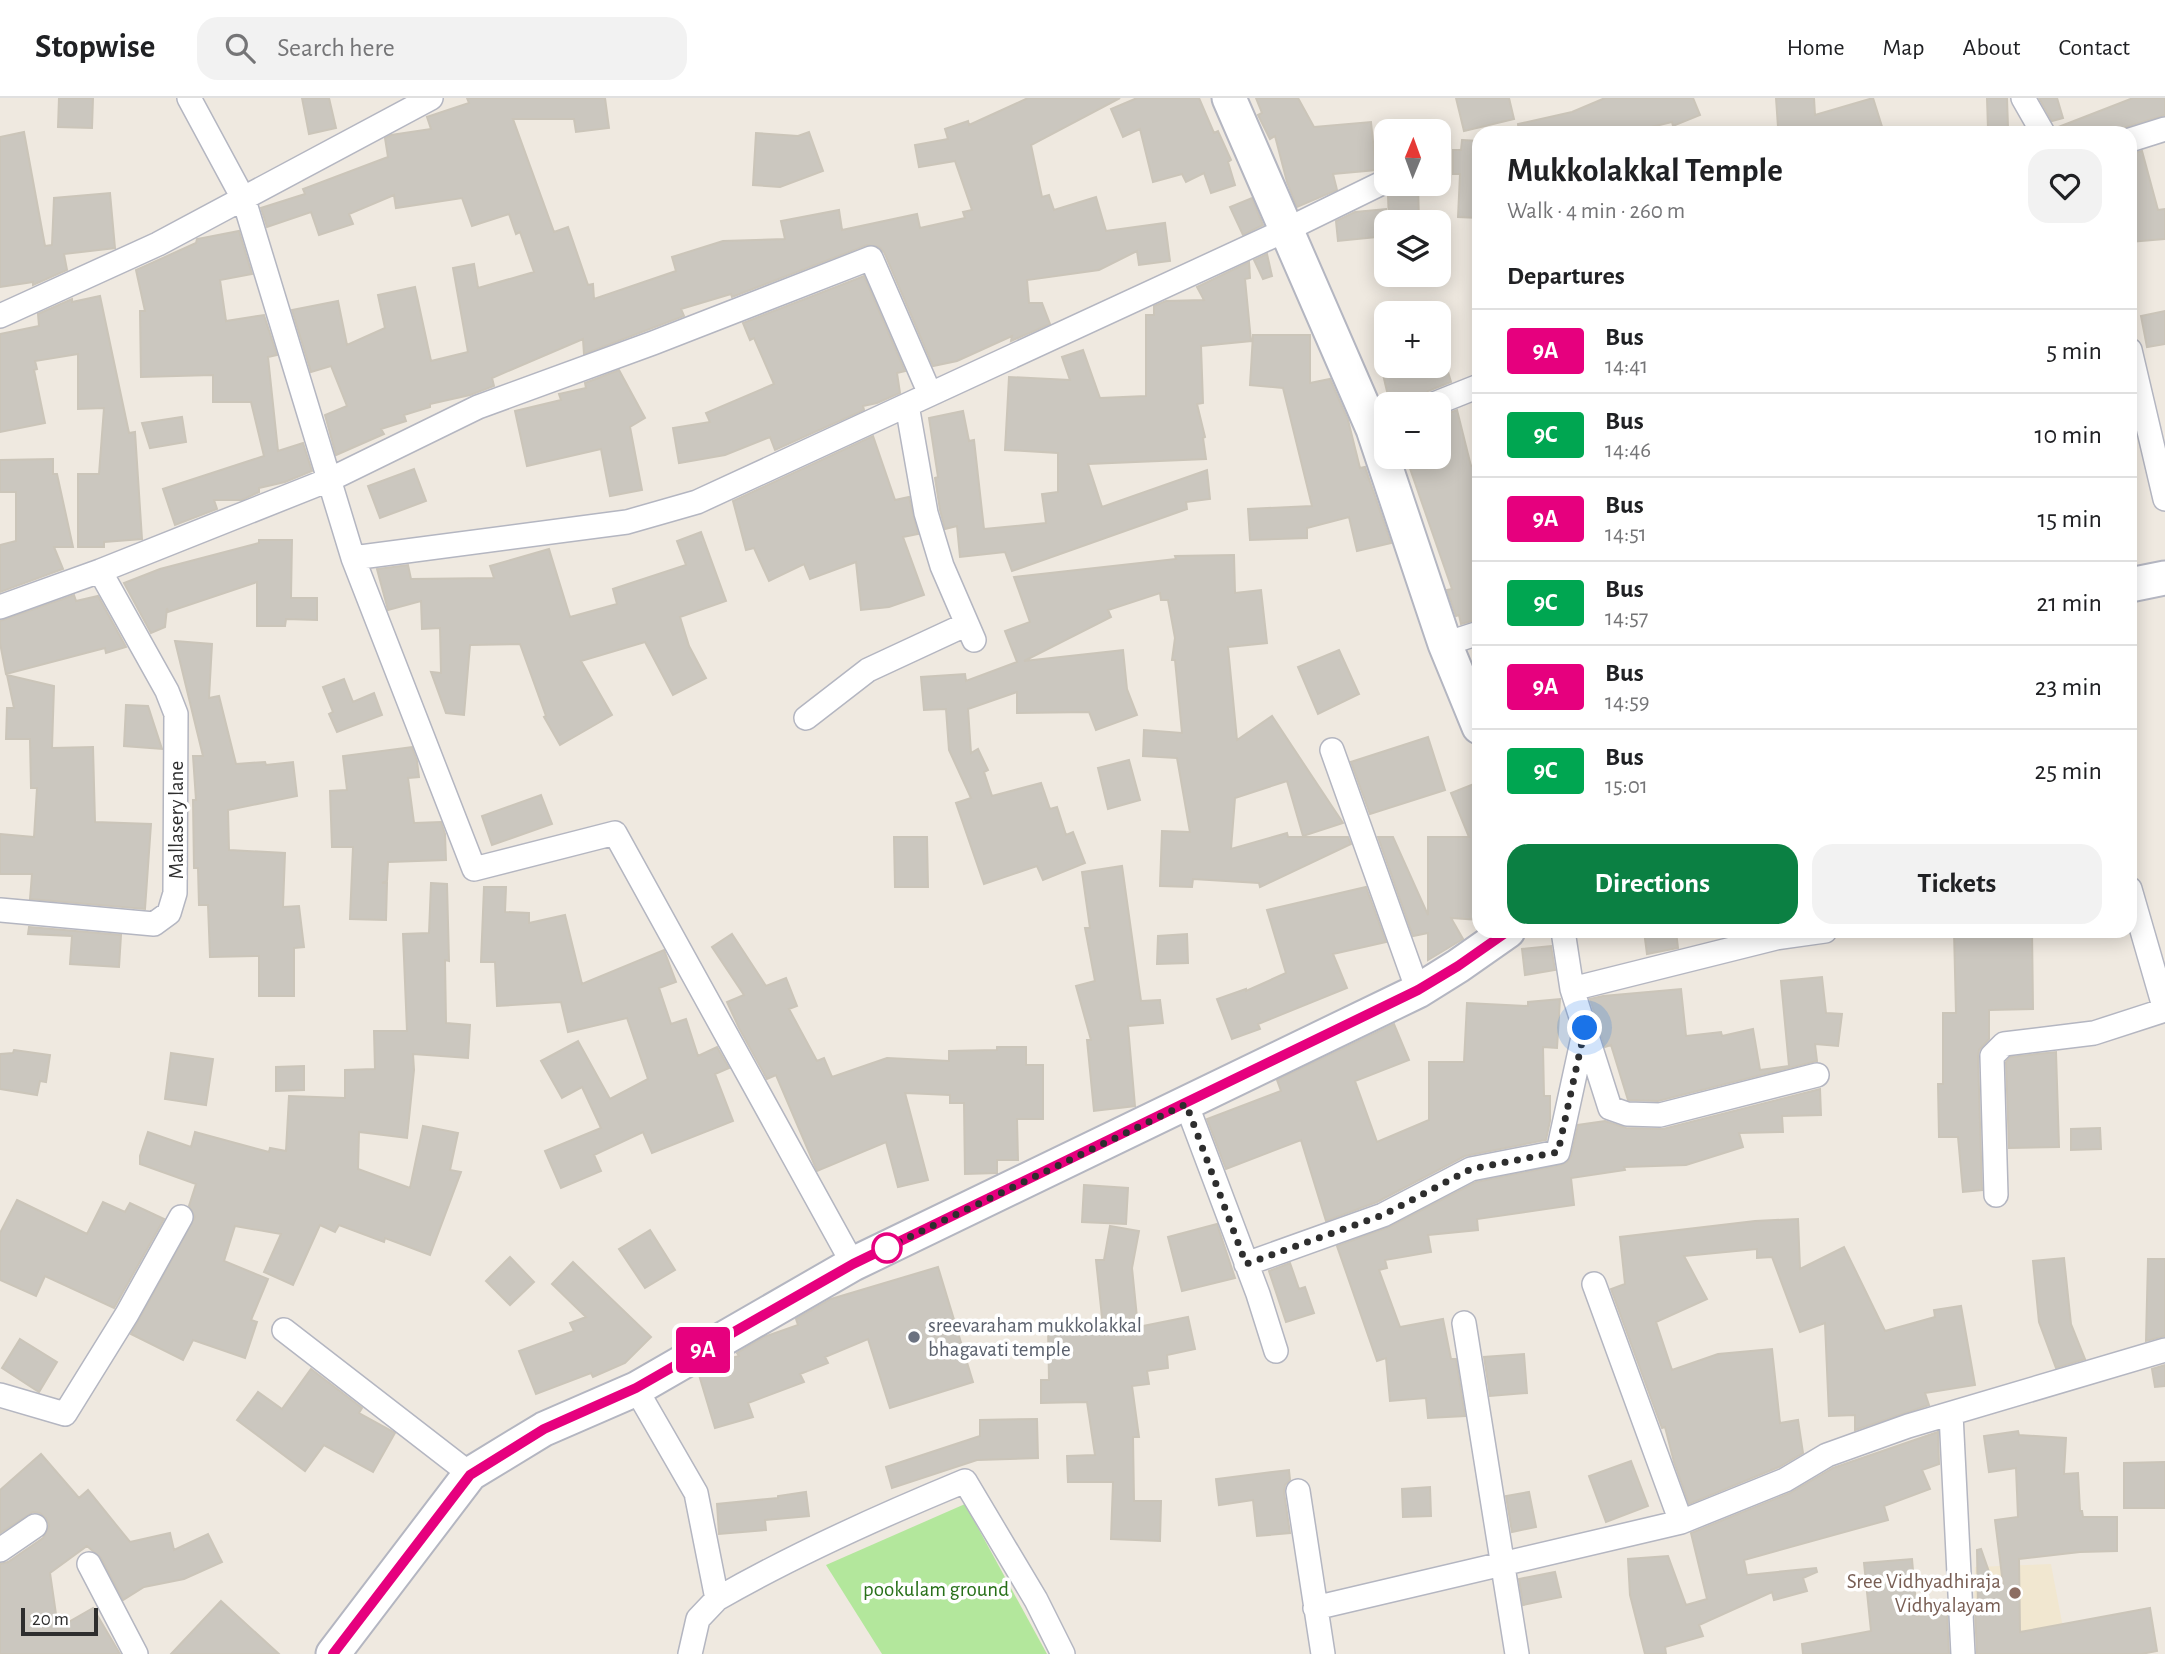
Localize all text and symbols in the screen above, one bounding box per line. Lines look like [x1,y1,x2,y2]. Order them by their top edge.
search box [197,17,687,80]
icon: search [221,29,259,67]
text: Stopwise [35,31,155,64]
text: Search here [277,35,395,61]
text: Home [1787,36,1845,60]
text: Map [1883,36,1925,60]
text: About [1963,36,2020,60]
text: Contact [2058,36,2130,60]
north arrow [1374,119,1451,196]
map controls [1374,119,1451,469]
button: heart [2028,149,2102,223]
text: Mukkolakkal Temple [1507,155,1783,188]
text: Walk · 4 min · 260 m [1507,200,1685,223]
button: layers [1374,210,1451,287]
text: Departures [1507,263,1625,289]
button: + [1374,301,1451,378]
text: Bus [1605,324,1644,350]
text: 5 min [2046,338,2102,364]
text: 9A [1533,339,1559,363]
text: 14:41 [1605,355,1648,378]
button: − [1374,392,1451,469]
text: Bus [1605,408,1644,434]
text: 10 min [2035,422,2102,448]
text: 9C [1534,423,1558,447]
text: 14:46 [1605,439,1651,462]
text: Bus [1605,492,1644,518]
text: 15 min [2037,506,2102,532]
text: 9A [1533,507,1559,531]
text: 14:51 [1605,523,1647,546]
text: Bus [1605,576,1644,602]
text: 21 min [2036,590,2102,616]
text: 9C [1534,591,1558,615]
text: 14:57 [1605,607,1648,630]
text: Bus [1605,660,1644,686]
text: 23 min [2035,674,2102,700]
text: 9A [1533,675,1559,699]
text: 14:59 [1605,691,1650,714]
text: Bus [1605,744,1644,770]
text: 25 min [2035,758,2102,784]
text: 9C [1534,759,1558,783]
street label: Mallasery lane [166,761,187,879]
text: 15:01 [1605,775,1648,798]
button: Directions [1507,844,1798,924]
button: Tickets [1812,844,2102,924]
your location [1567,1010,1602,1045]
unlabelled marker [872,1233,902,1263]
place label: sreevaraham mukkolakkal bhagavati temple [928,1315,1142,1360]
line badge: 9A [672,1327,734,1373]
marker: sreevaraham mukkolakkal bhagavati temple [906,1329,922,1345]
text: 9A [690,1338,716,1362]
place label: Sree Vidhyadhiraja Vidhyalayam [1847,1571,2001,1616]
park label: pookulam ground [863,1579,1009,1600]
marker: Sree Vidhyadhiraja Vidhyalayam [2007,1585,2023,1601]
scale bar [21,1605,98,1637]
text: 20 m [32,1610,69,1629]

